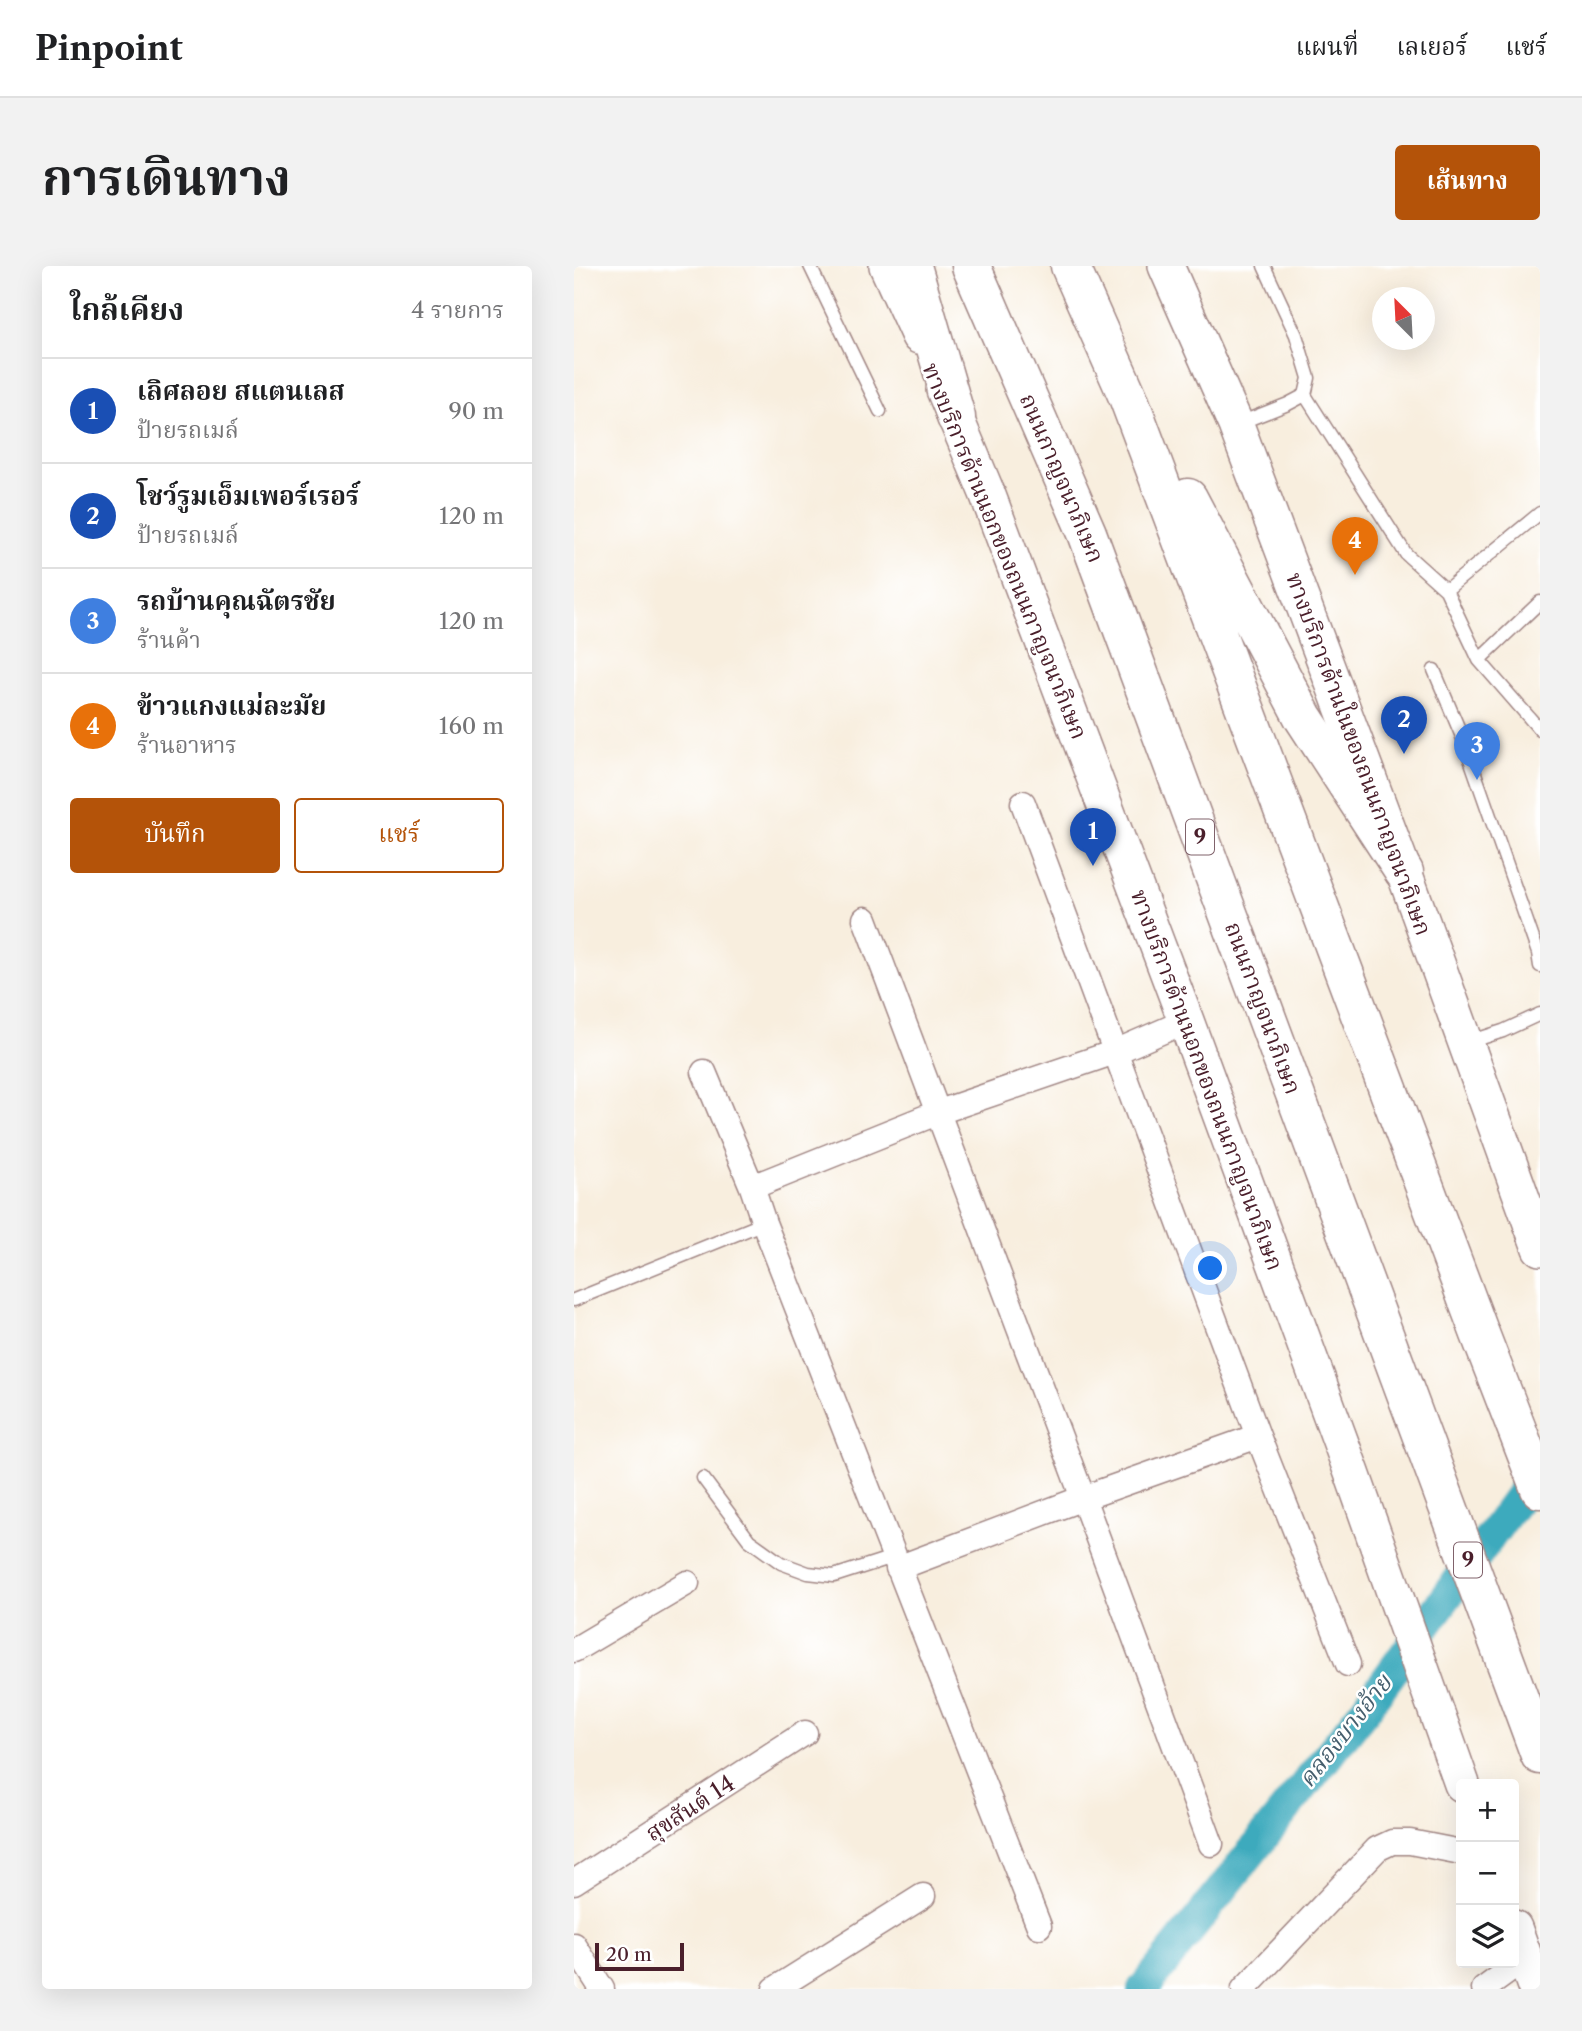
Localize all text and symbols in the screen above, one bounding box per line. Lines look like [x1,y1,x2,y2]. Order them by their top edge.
text: Pinpoint [35,28,183,69]
text: แผนที่ [1296,32,1359,61]
text: เลเยอร์ [1397,32,1468,61]
text: แชร์ [1506,32,1547,61]
button: เส้นทาง [1395,145,1540,220]
text: การเดินทาง [42,147,291,208]
north arrow [1372,287,1435,350]
text: ใกล้เคียง [70,291,184,328]
text: 4 รายการ [411,296,504,324]
street label: ทางบริการด้านนอกของถนนกาญจนาภิเษก [916,359,1094,743]
text: เลิศลอย สแตนเลส [137,375,345,407]
street label: ถนนกาญจนาภิเษก [1014,389,1110,567]
text: 1 [88,397,98,425]
text: 90 m [448,397,504,425]
text: ป้ายรถเมล์ [137,416,239,444]
text: โชว์รูมเอ็มเพอร์เรอร์ [137,480,359,512]
text: 2 [86,502,100,530]
text: 120 m [439,502,504,530]
pin: 4 [1332,517,1378,575]
text: ป้ายรถเมล์ [137,521,239,549]
street label: ทางบริการด้านในของถนนกาญจนาภิเษก [1280,568,1440,939]
text: รถบ้านคุณฉัตรชัย [137,585,336,617]
text: 3 [87,607,100,635]
text: 120 m [439,607,504,635]
text: ร้านค้า [137,626,201,654]
text: ข้าวแกงแม่ละมัย [137,690,326,722]
pin: 2 [1381,696,1427,754]
text: 4 [86,712,100,740]
text: 160 m [439,712,504,740]
pin: 3 [1454,722,1500,780]
text: ร้านอาหาร [137,731,237,759]
button: บันทึก [70,798,280,873]
button: แชร์ [294,798,504,873]
pin: 1 [1070,808,1116,866]
road number: 9 [1186,820,1214,854]
street label: ทางบริการด้านนอกของถนนกาญจนาภิเษก [1125,886,1289,1274]
street label: ถนนกาญจนาภิเษก [1219,918,1307,1098]
your location [1193,1251,1227,1285]
road number: 9 [1454,1542,1482,1578]
water label: คลองบางอ้าย [1292,1667,1398,1793]
street label: สุขสันต์ 14 [640,1769,740,1848]
map controls [1456,1779,1519,1968]
button: + [1456,1779,1519,1842]
button: − [1456,1842,1519,1905]
button: layers [1456,1905,1519,1968]
scale bar [595,1940,684,1972]
text: 20 m [606,1943,652,1966]

